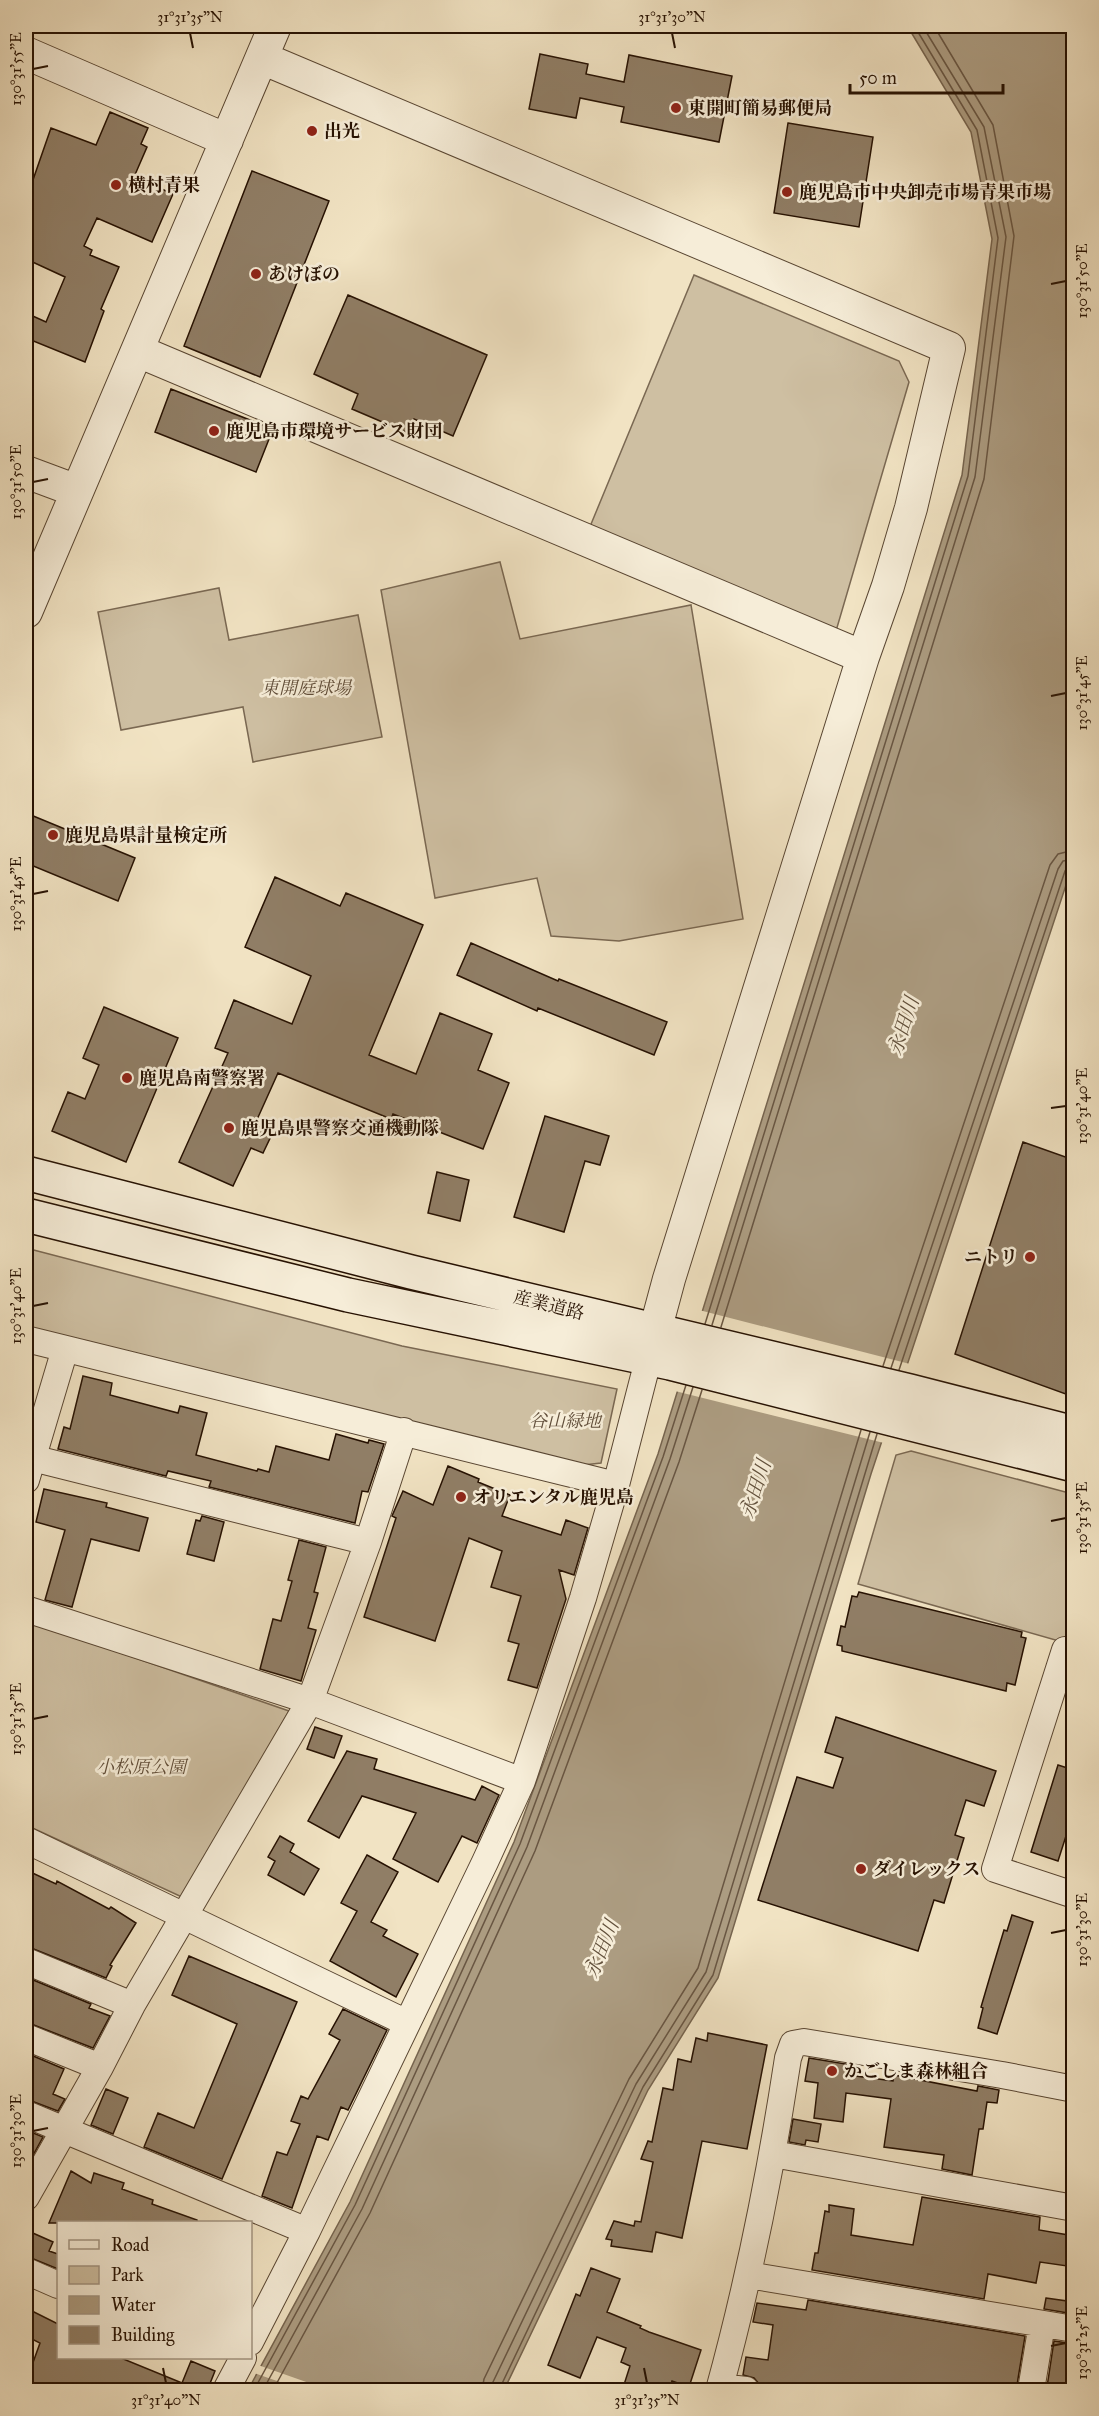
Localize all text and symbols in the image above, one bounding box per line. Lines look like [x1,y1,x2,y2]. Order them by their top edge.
text: 31°31'35"N [157,8,223,26]
text: 31°31'30"N [638,8,706,26]
text: 130°31'55"E [7,32,25,106]
scale bar [850,57,1003,95]
text: 50 m [859,67,897,89]
place label: 東開町簡易郵便局 [688,97,832,119]
marker: 東開町簡易郵便局 [669,101,683,115]
place label: 出光 [324,120,360,142]
marker: 出光 [305,124,319,138]
place label: 横村青果 [128,174,200,196]
marker: 横村青果 [109,178,123,192]
place label: 鹿児島市中央卸売市場青果市場 [799,181,1051,203]
marker: 鹿児島市中央卸売市場青果市場 [780,185,794,199]
text: 130°31'50"E [1073,243,1091,319]
place label: あけぼの [268,263,340,285]
marker: あけぼの [249,267,263,281]
place label: 鹿児島市環境サービス財団 [226,420,442,442]
marker: 鹿児島市環境サービス財団 [207,424,221,438]
text: 130°31'50"E [7,444,25,520]
text: 130°31'45"E [1073,655,1091,730]
park label: 東開庭球場 [261,677,353,699]
place label: 鹿児島県計量検定所 [65,824,227,846]
marker: 鹿児島県計量検定所 [46,828,60,842]
text: 130°31'45"E [7,856,25,931]
water label: 永田川 [882,992,924,1058]
place label: 鹿児島南警察署 [139,1067,265,1089]
text: 130°31'40"E [1073,1067,1091,1144]
marker: 鹿児島南警察署 [120,1071,134,1085]
place label: 鹿児島県警察交通機動隊 [241,1117,439,1139]
marker: 鹿児島県警察交通機動隊 [222,1121,236,1135]
place label: ニトリ [964,1246,1018,1268]
marker: ニトリ [1023,1250,1037,1264]
text: 130°31'40"E [7,1267,25,1344]
street label: 産業道路 [511,1286,587,1324]
park label: 谷山緑地 [529,1410,603,1432]
water label: 永田川 [734,1455,776,1521]
text: 130°31'35"E [1073,1482,1091,1554]
place label: オリエンタル鹿児島 [473,1486,634,1508]
marker: オリエンタル鹿児島 [454,1490,468,1504]
text: 130°31'35"E [7,1683,25,1755]
park label: 小松原公園 [96,1756,189,1778]
place label: ダイレックス [873,1858,980,1880]
marker: ダイレックス [854,1862,868,1876]
text: 130°31'30"E [1073,1893,1091,1967]
water label: 永田川 [579,1915,624,1981]
place label: かごしま森林組合 [844,2060,988,2082]
marker: かごしま森林組合 [825,2064,839,2078]
text: 130°31'30"E [7,2094,25,2168]
legend [57,2221,252,2359]
text: Road [111,2234,149,2256]
text: Park [111,2264,144,2286]
text: Water [111,2294,156,2316]
text: 130°31'25"E [1073,2306,1091,2380]
text: Building [111,2324,175,2347]
text: 31°31'40"N [131,2391,201,2409]
text: 31°31'35"N [614,2391,680,2409]

